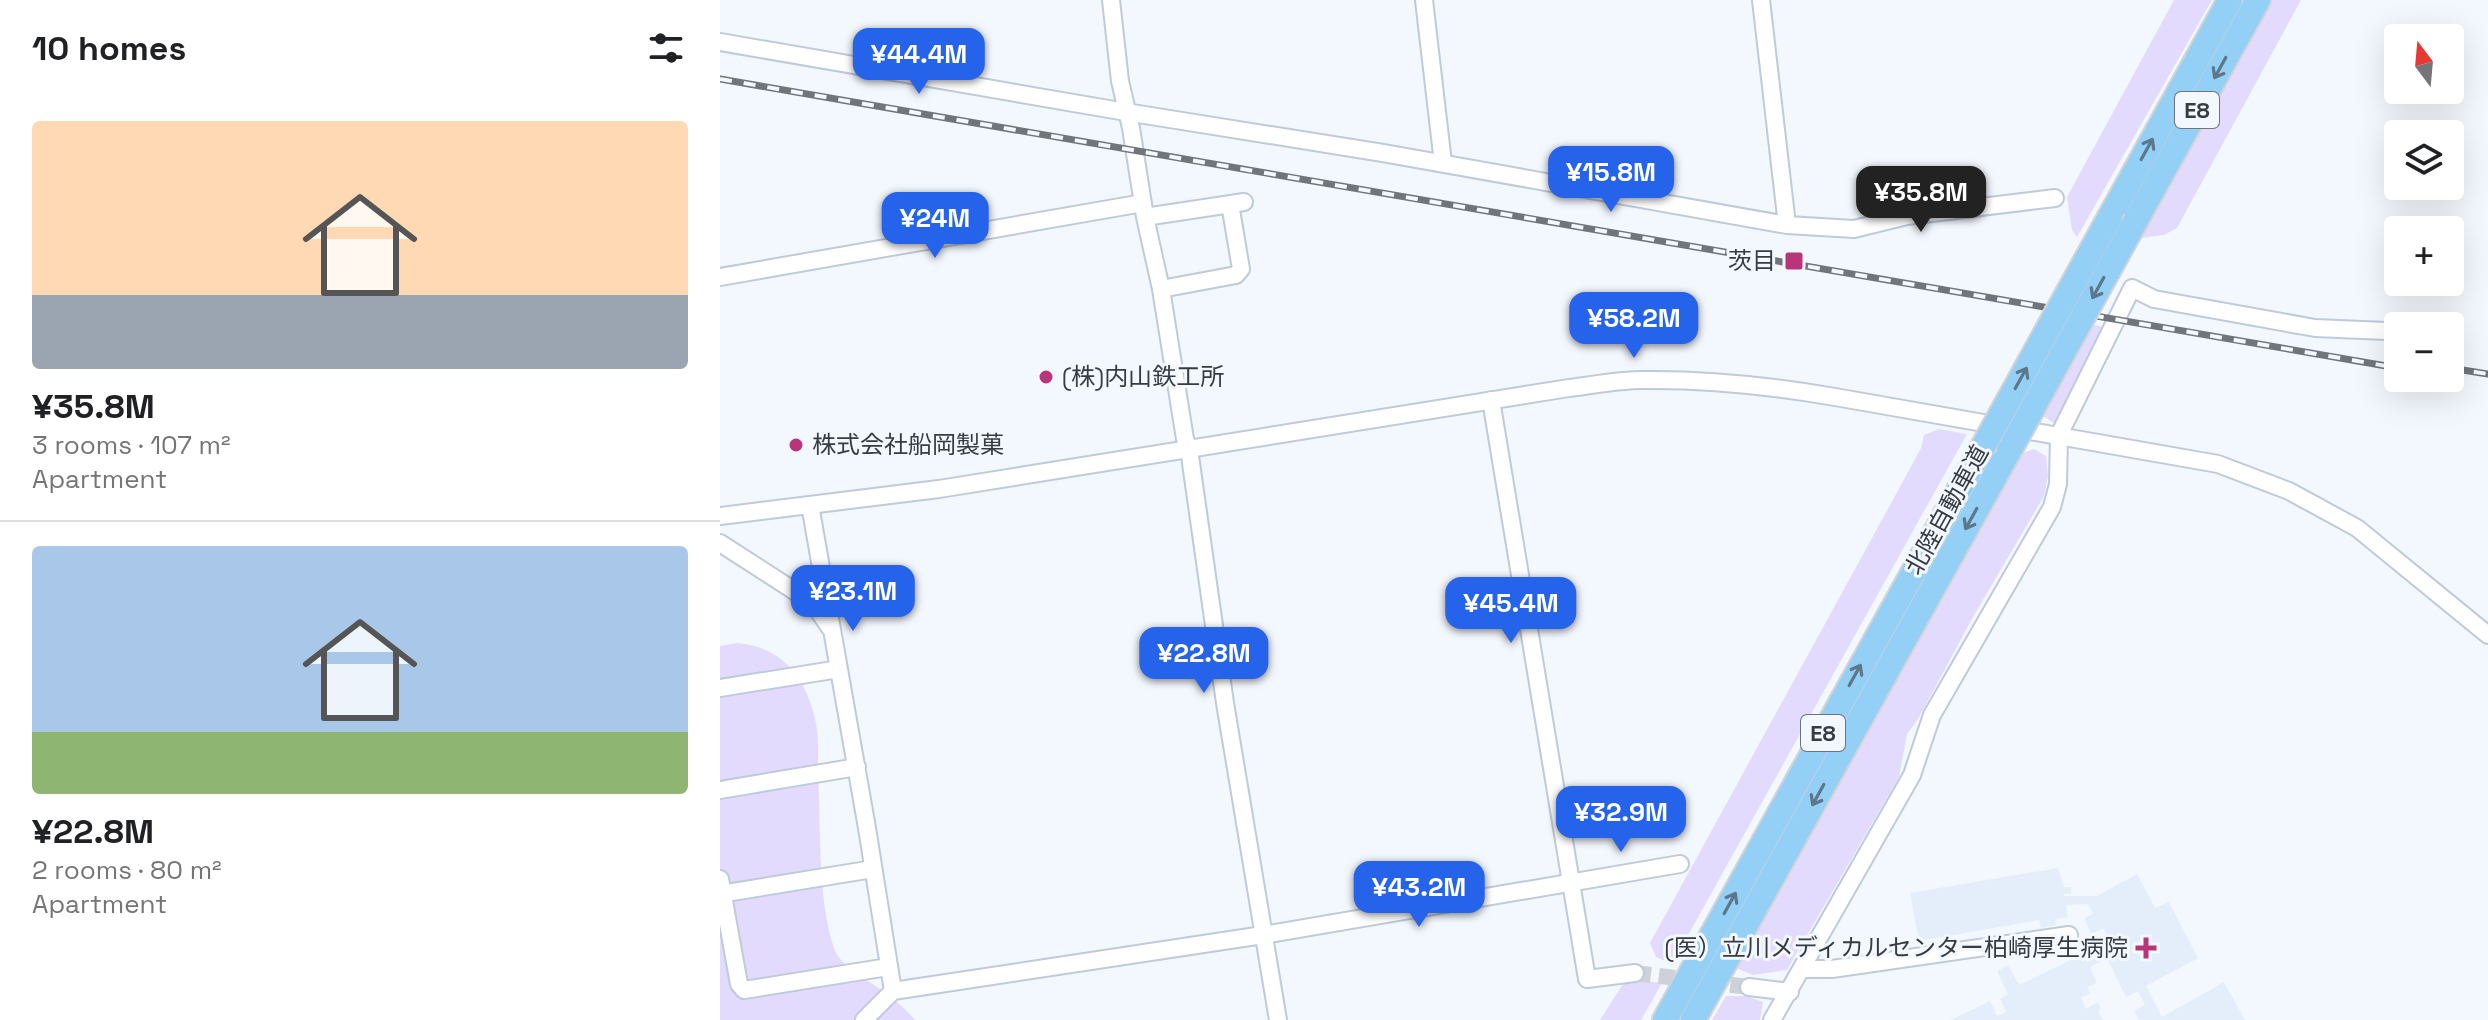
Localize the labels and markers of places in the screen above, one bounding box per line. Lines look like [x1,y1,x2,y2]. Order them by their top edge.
pin: ¥44.4M [854,28,984,96]
pin: ¥15.8M [1546,146,1676,214]
pin: ¥35.8M [1856,166,1986,234]
pin: ¥24M [888,192,982,260]
place label: 茨目 [1728,245,1776,276]
marker: 茨目 [1783,250,1805,272]
pin: ¥58.2M [1569,292,1699,360]
place label: (株)内山鉄工所 [1062,361,1224,392]
marker: (株)内山鉄工所 [1037,368,1055,386]
place label: 株式会社船岡製菓 [812,429,1004,460]
marker: 株式会社船岡製菓 [787,436,805,454]
pin: ¥23.1M [788,565,918,633]
pin: ¥45.4M [1446,577,1576,645]
pin: ¥22.8M [1139,627,1269,695]
pin: ¥32.9M [1556,786,1686,854]
pin: ¥43.2M [1354,861,1484,929]
place label: (医）立川メディカルセンター柏崎厚生病院 [1665,932,2128,963]
marker: (医）立川メディカルセンター柏崎厚生病院 [2135,937,2157,959]

